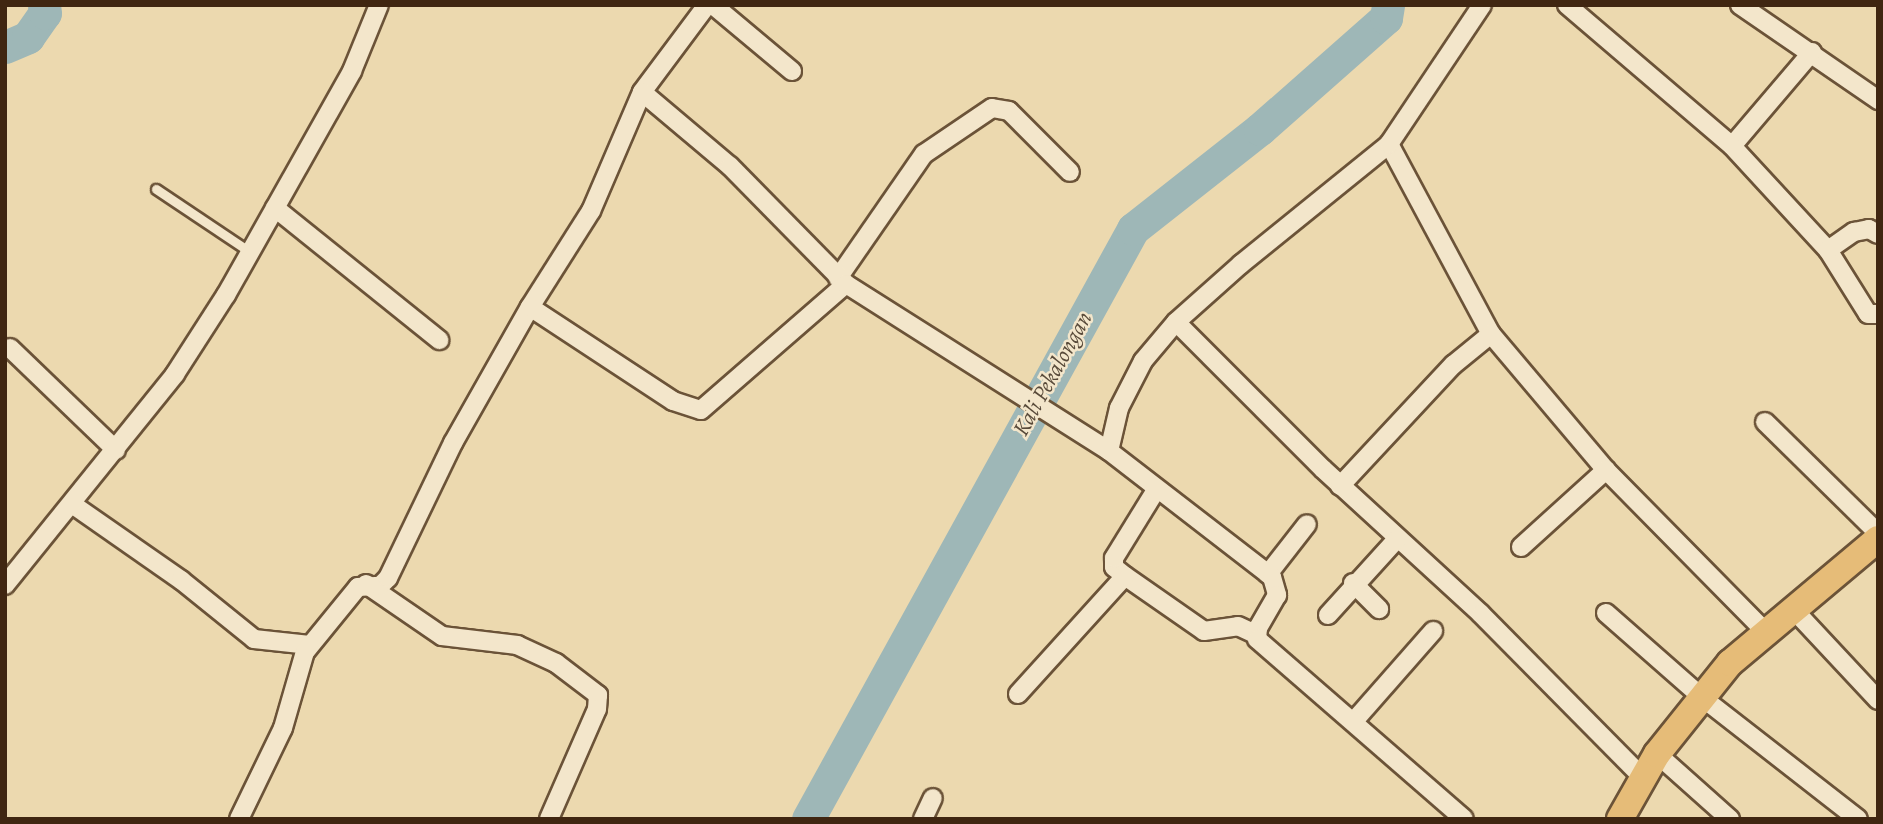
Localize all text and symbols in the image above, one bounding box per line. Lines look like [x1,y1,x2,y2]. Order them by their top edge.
water label: Kali Pekalongan [1007,307,1099,441]

